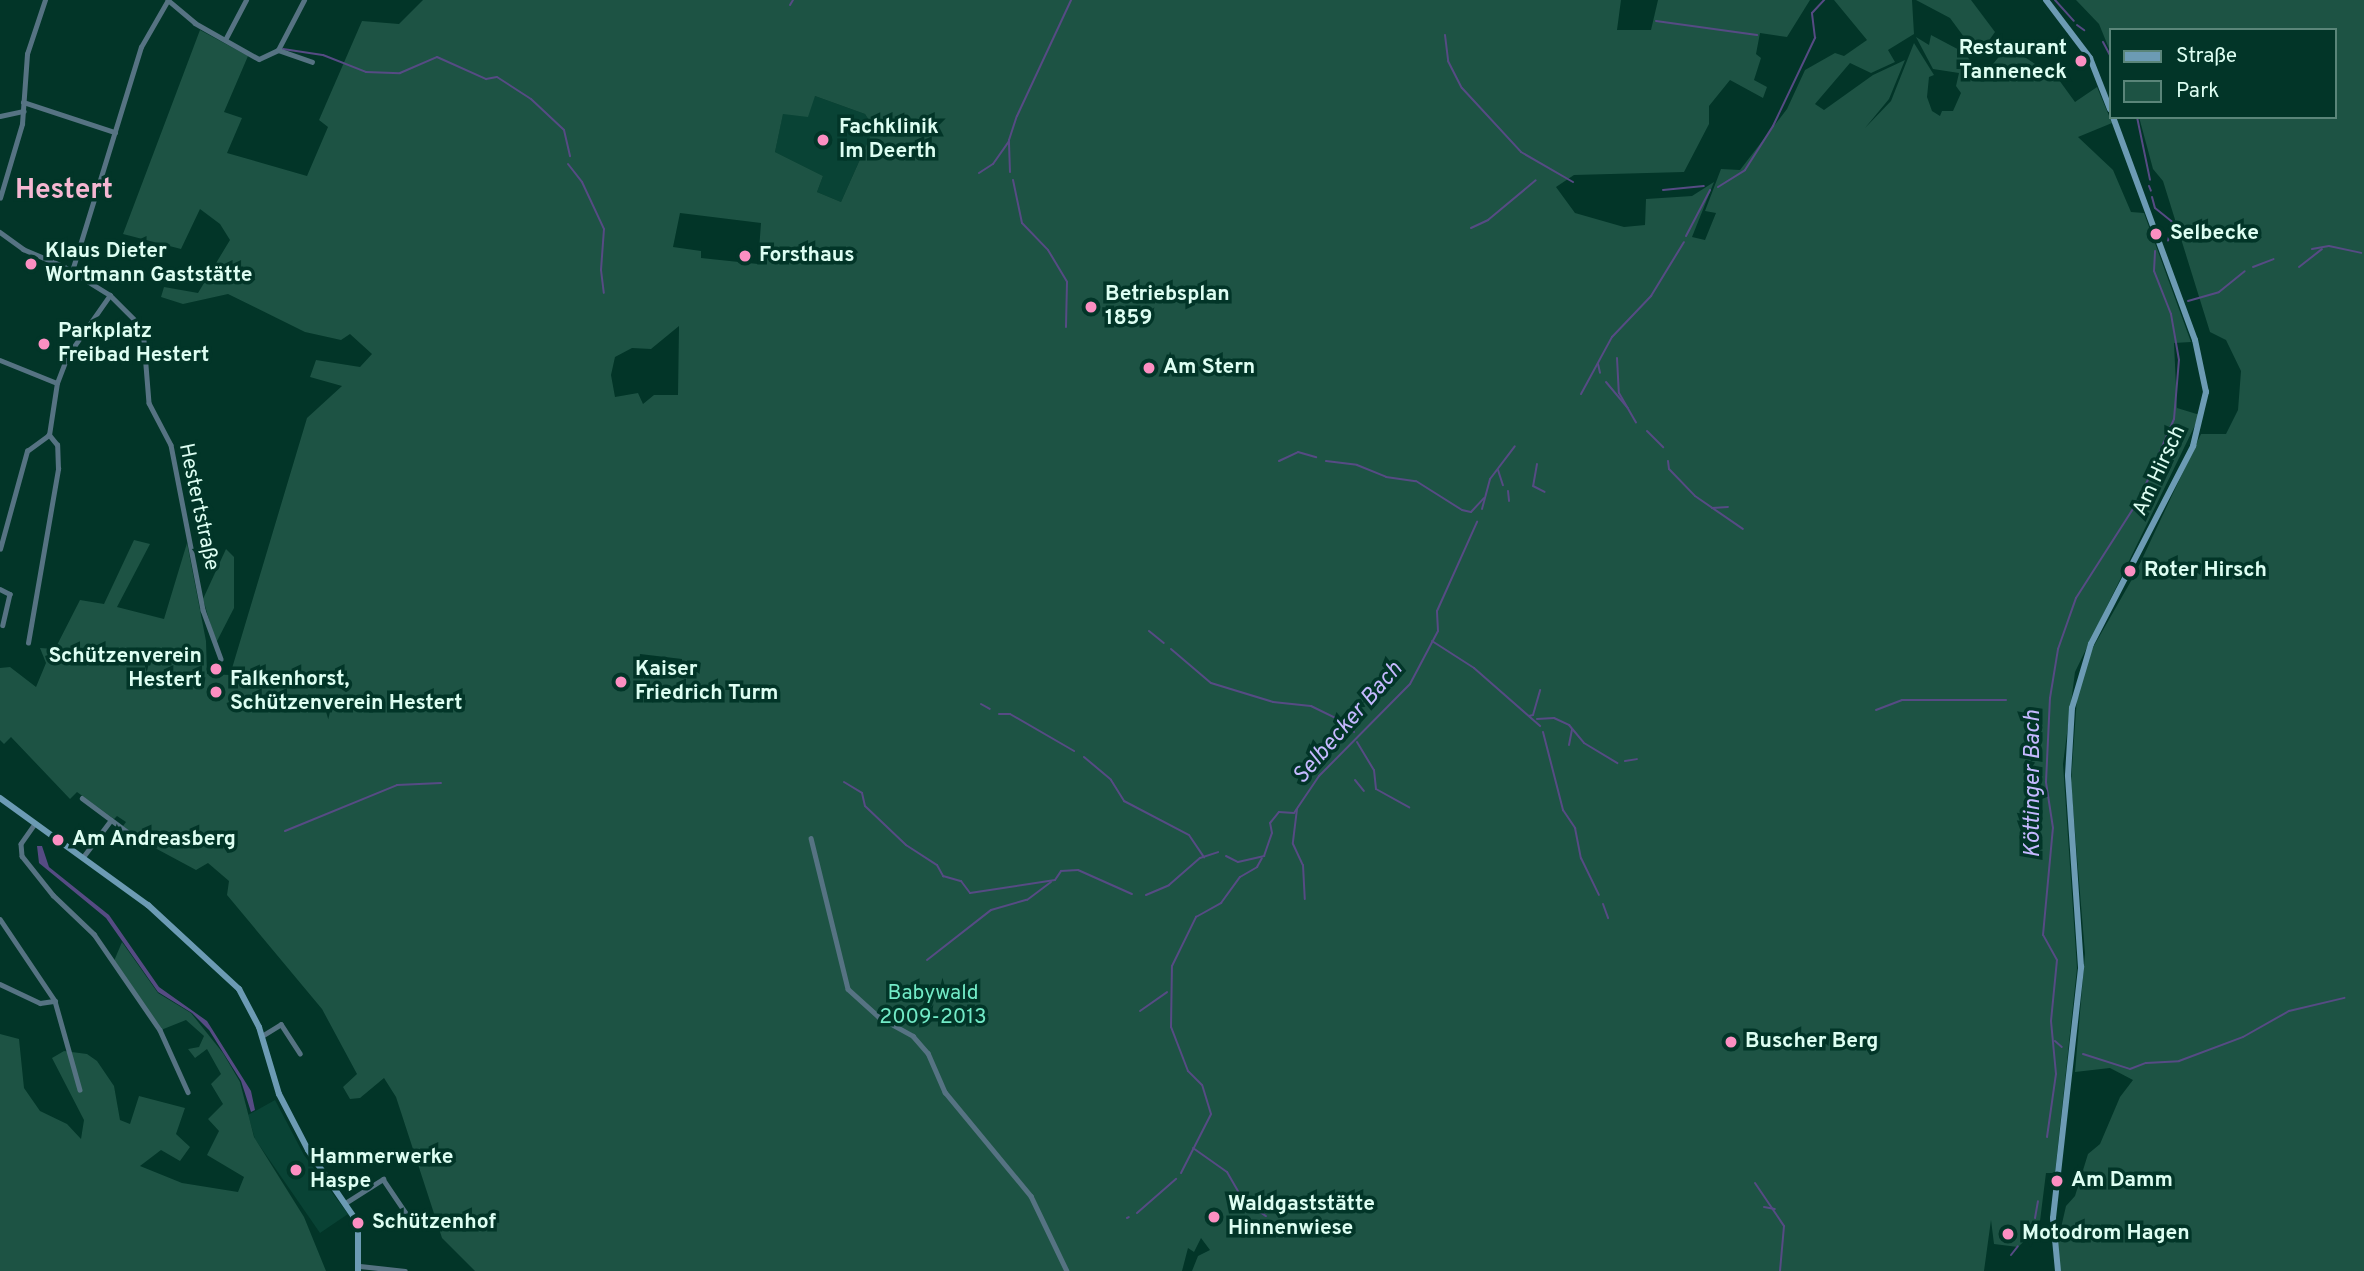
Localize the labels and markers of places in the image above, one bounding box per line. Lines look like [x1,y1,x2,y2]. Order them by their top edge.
place label: Restaurant Tanneneck [1959,36,2067,86]
marker: Restaurant Tanneneck [2073,53,2089,69]
place label: Fachklinik Im Deerth [839,115,939,165]
marker: Fachklinik Im Deerth [813,130,833,150]
place label: Selbecke [2170,221,2259,247]
marker: Selbecke [2148,226,2164,242]
place label: Klaus Dieter Wortmann Gaststätte [45,239,252,289]
place label: Forsthaus [759,243,855,269]
marker: Forsthaus [737,248,753,264]
marker: Klaus Dieter Wortmann Gaststätte [23,256,39,272]
place label: Betriebsplan 1859 [1105,282,1230,332]
marker: Betriebsplan 1859 [1083,299,1099,315]
place label: Parkplatz Freibad Hestert [58,319,209,369]
marker: Parkplatz Freibad Hestert [36,336,52,352]
place label: Am Stern [1163,355,1255,381]
marker: Am Stern [1141,360,1157,376]
place label: Roter Hirsch [2144,558,2267,584]
marker: Roter Hirsch [2122,563,2138,579]
place label: Schützenverein Hestert [48,644,202,694]
place label: Kaiser Friedrich Turm [635,657,778,707]
marker: Schützenverein Hestert [208,661,224,677]
place label: Falkenhorst, Schützenverein Hestert [230,667,462,717]
marker: Kaiser Friedrich Turm [613,674,629,690]
marker: Falkenhorst, Schützenverein Hestert [208,684,224,700]
place label: Am Andreasberg [72,827,237,853]
marker: Am Andreasberg [50,832,66,848]
place label: Buscher Berg [1745,1029,1878,1055]
marker: Buscher Berg [1723,1034,1739,1050]
place label: Hammerwerke Haspe [310,1145,454,1195]
marker: Hammerwerke Haspe [288,1162,304,1178]
place label: Am Damm [2071,1168,2173,1194]
marker: Am Damm [2049,1173,2065,1189]
place label: Waldgaststätte Hinnenwiese [1228,1192,1375,1242]
marker: Waldgaststätte Hinnenwiese [1206,1209,1222,1225]
place label: Schützenhof [372,1210,496,1236]
marker: Schützenhof [350,1215,366,1231]
place label: Motodrom Hagen [2022,1221,2190,1247]
marker: Motodrom Hagen [2000,1226,2016,1242]

